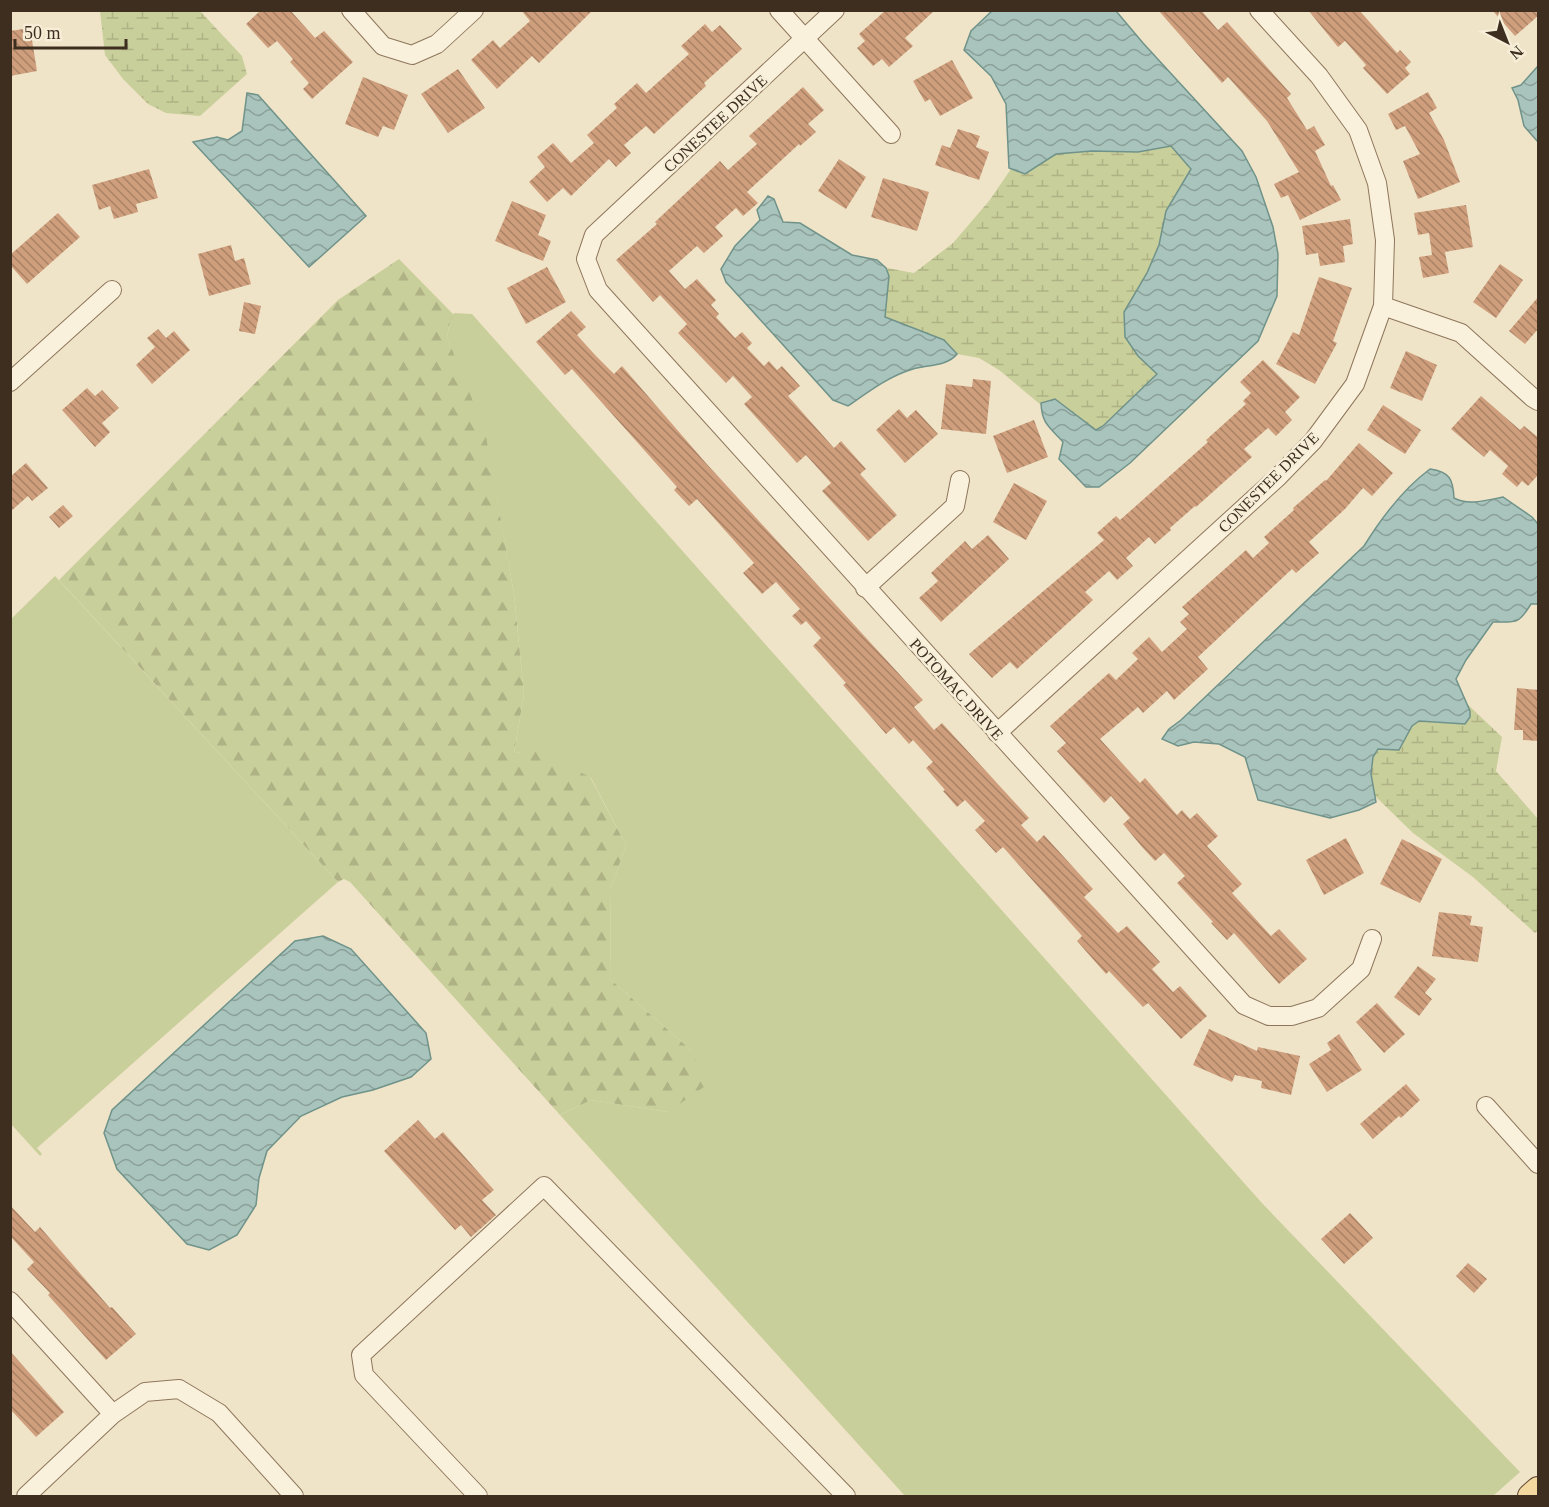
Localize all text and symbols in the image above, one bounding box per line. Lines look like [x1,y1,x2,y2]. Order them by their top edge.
scale bar [15,12,126,50]
north arrow [1477,12,1537,72]
text: 50 m [24,23,61,43]
text: N [1506,43,1527,63]
street label: CONESTEE DRIVE [660,71,770,175]
street label: CONESTEE DRIVE [1215,429,1322,536]
street label: POTOMAC DRIVE [907,635,1007,744]

